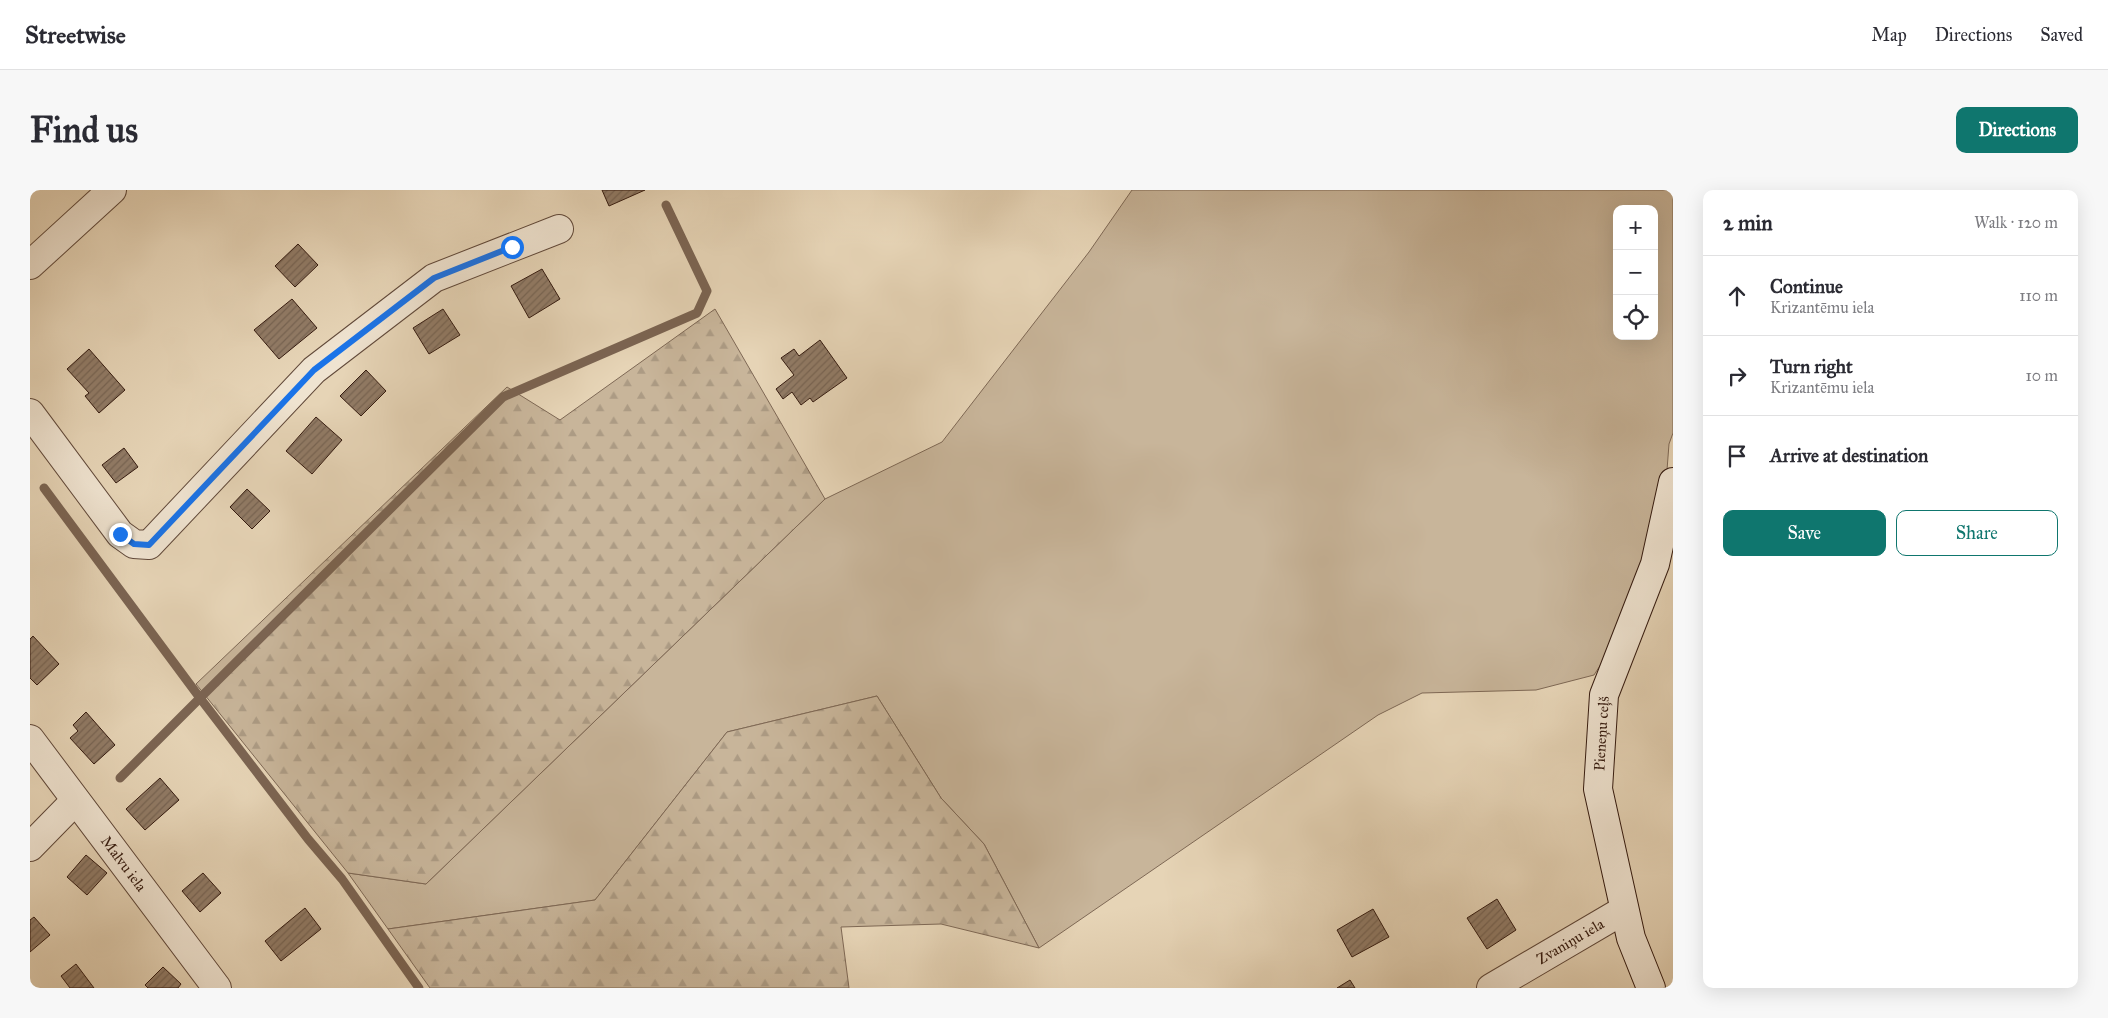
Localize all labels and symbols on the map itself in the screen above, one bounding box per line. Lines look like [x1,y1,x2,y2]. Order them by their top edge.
route start [501,236,524,259]
route end [109,523,132,546]
street label: Pieneņu ceļš [1590,696,1613,771]
street label: Malvu iela [97,832,151,896]
street label: Zvaniņu iela [1534,914,1608,968]

